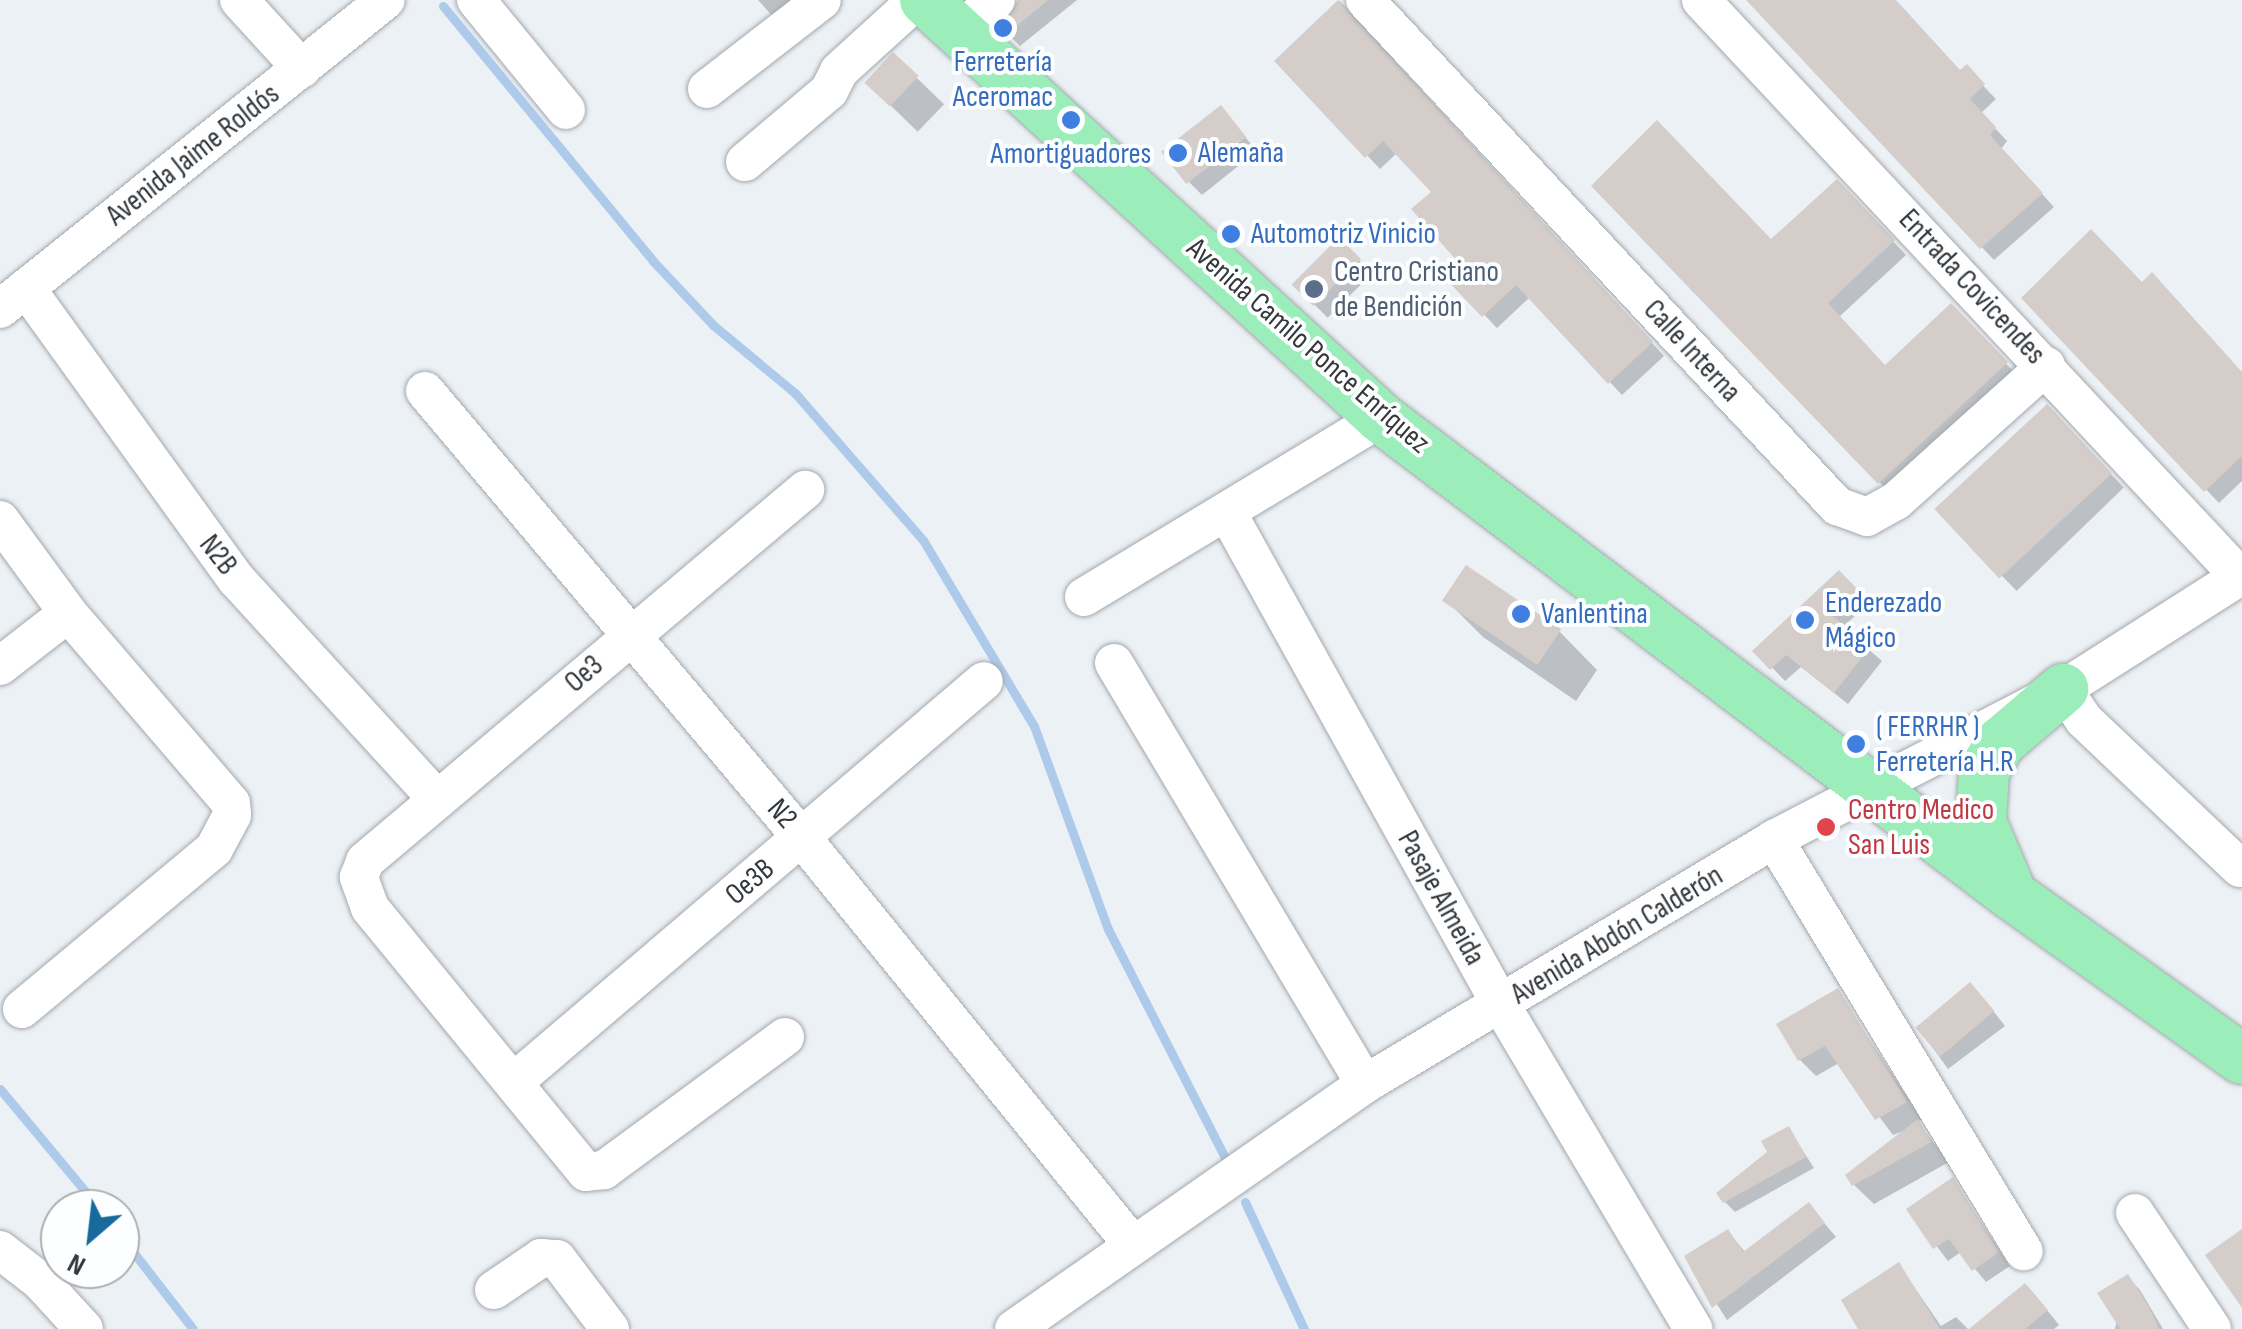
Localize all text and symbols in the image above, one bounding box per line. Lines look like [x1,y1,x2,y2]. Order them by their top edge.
marker: Ferretería Aceromac [992,17,1014,39]
place label: Ferretería Aceromac [953,44,1053,114]
street label: Avenida Jaime Roldós [99,76,287,234]
marker: Amortiguadores [1060,109,1082,131]
place label: Alemaña [1198,135,1284,171]
place label: Amortiguadores [991,136,1151,172]
marker: Alemaña [1167,142,1189,164]
street label: Entrada Covicendes [1891,202,2053,372]
place label: Automotriz Vinicio [1251,216,1436,252]
marker: Automotriz Vinicio [1220,223,1242,245]
street label: Avenida Camilo Ponce Enríquez [1179,231,1437,461]
place label: Centro Cristiano de Bendición [1334,254,1499,324]
marker: Centro Cristiano de Bendición [1303,278,1325,300]
street label: Calle Interna [1636,292,1748,410]
street label: N2B [191,528,245,582]
place label: Enderezado Mágico [1825,585,1942,656]
place label: Vanlentina [1541,596,1648,632]
marker: Vanlentina [1510,603,1532,625]
marker: Enderezado Mágico [1794,609,1816,631]
street label: Oe3 [557,647,611,701]
place label: ( FERRHR ) Ferretería H.R [1876,709,2014,780]
marker: ( FERRHR ) Ferretería H.R [1845,733,1867,755]
street label: N2 [759,792,805,836]
place label: Centro Medico San Luis [1848,792,1994,862]
marker: Centro Medico San Luis [1813,814,1839,840]
street label: Pasaje Almeida [1389,825,1493,971]
street label: Oe3B [718,851,782,913]
street label: Avenida Abdón Calderón [1505,858,1729,1012]
north arrow [40,1189,140,1289]
text: N [62,1246,91,1282]

